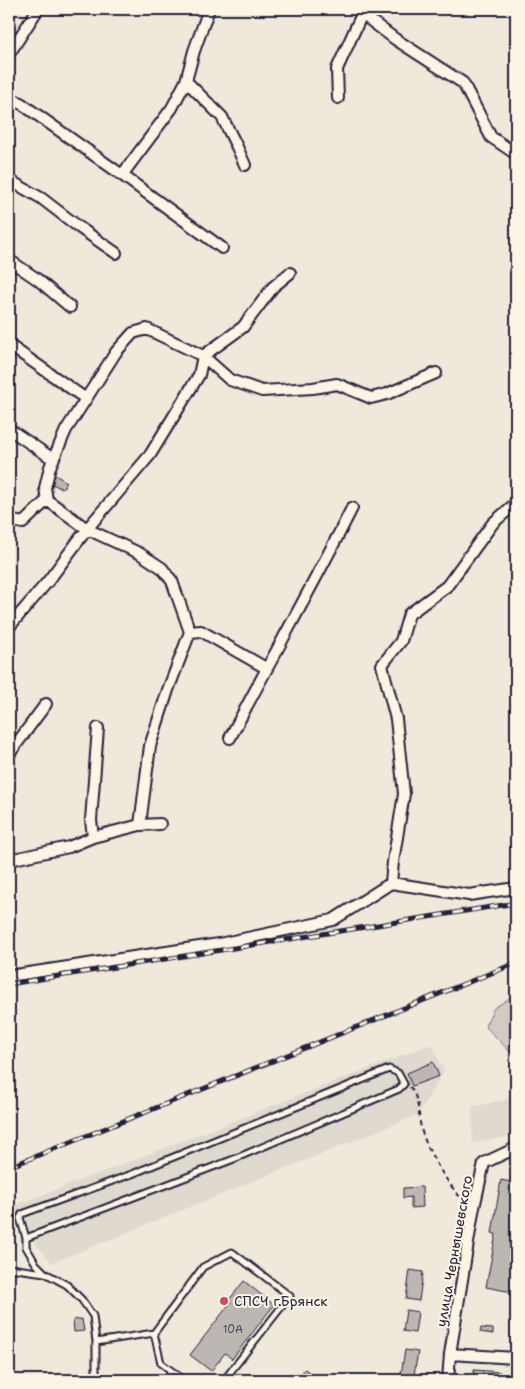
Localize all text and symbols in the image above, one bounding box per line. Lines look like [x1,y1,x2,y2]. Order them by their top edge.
street label: улица Чернышевского [432,1174,476,1328]
place label: СПСЧ г.Брянск [234,1292,328,1310]
marker: СПСЧ г.Брянск [218,1295,230,1307]
house number: 10А [223,1322,243,1337]

